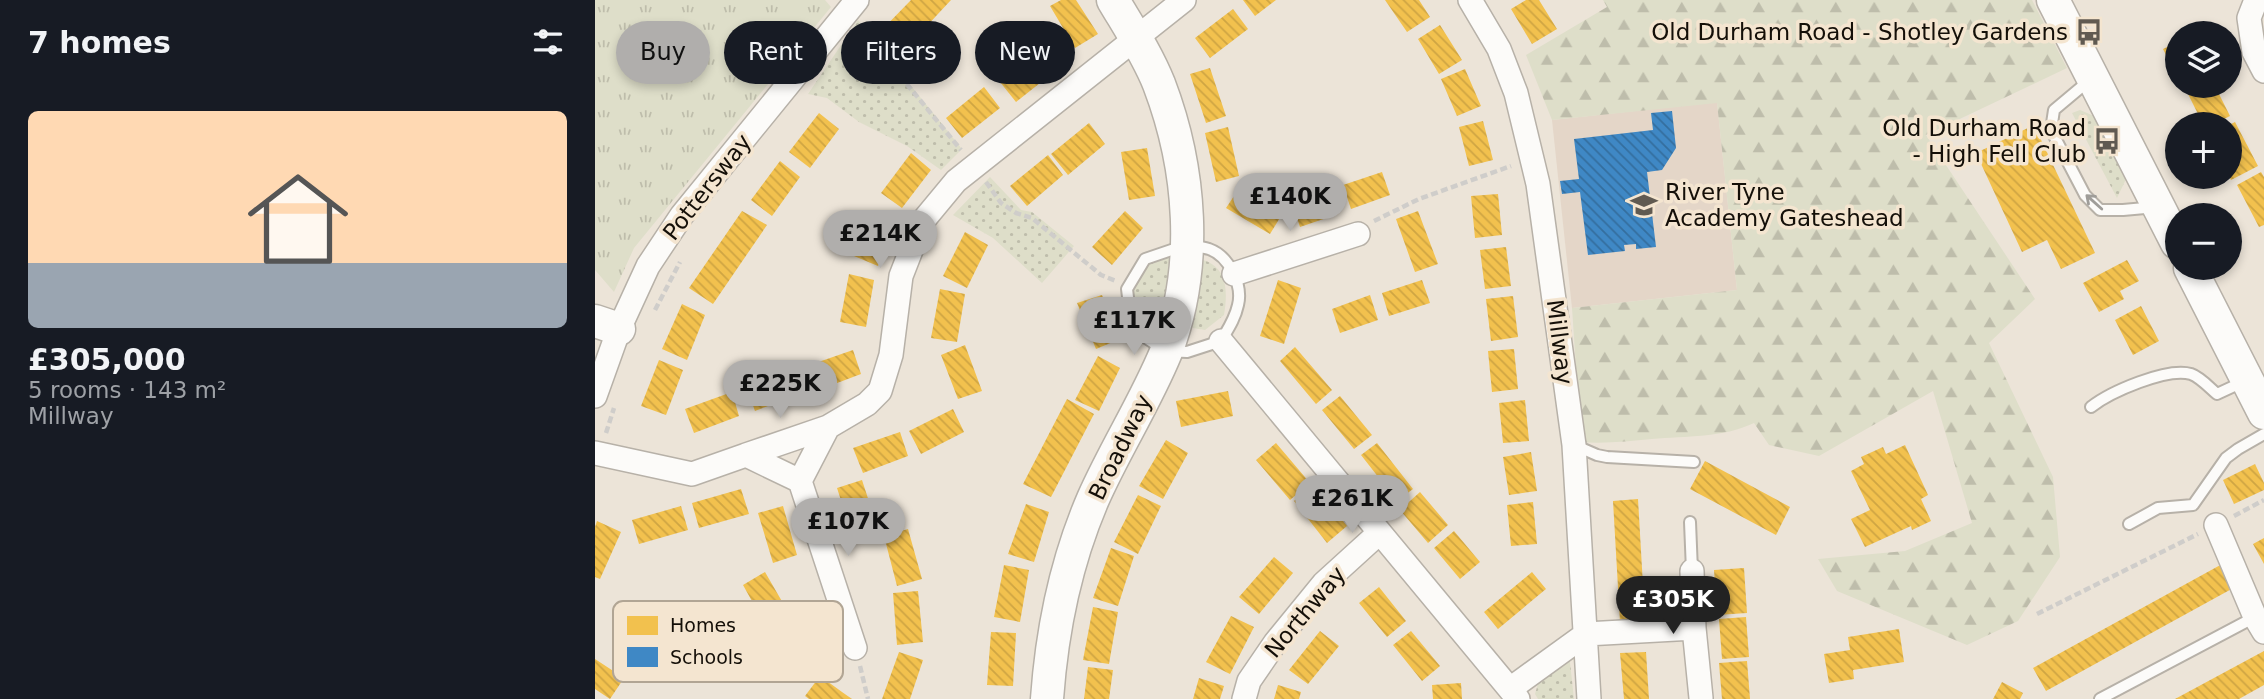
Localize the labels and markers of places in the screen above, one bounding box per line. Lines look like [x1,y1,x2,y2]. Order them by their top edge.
bus stop icon: Old Durham Road - Shotley Gardens [2074,17,2104,47]
place label: Old Durham Road - Shotley Gardens [1651,19,2068,45]
place label: Old Durham Road - High Fell Club [1882,115,2086,167]
bus stop icon: Old Durham Road - High Fell Club [2092,126,2122,156]
pin: £140K [1241,174,1339,233]
place label: River Tyne Academy Gateshead [1665,179,1904,231]
school or university icon: River Tyne Academy Gateshead [1629,190,1659,220]
pin: £214K [831,210,929,270]
pin: £117K [1085,298,1183,357]
pin: £225K [731,360,829,420]
pin: £261K [1303,476,1401,535]
pin: £107K [799,498,897,558]
pin: £305K [1624,576,1722,636]

